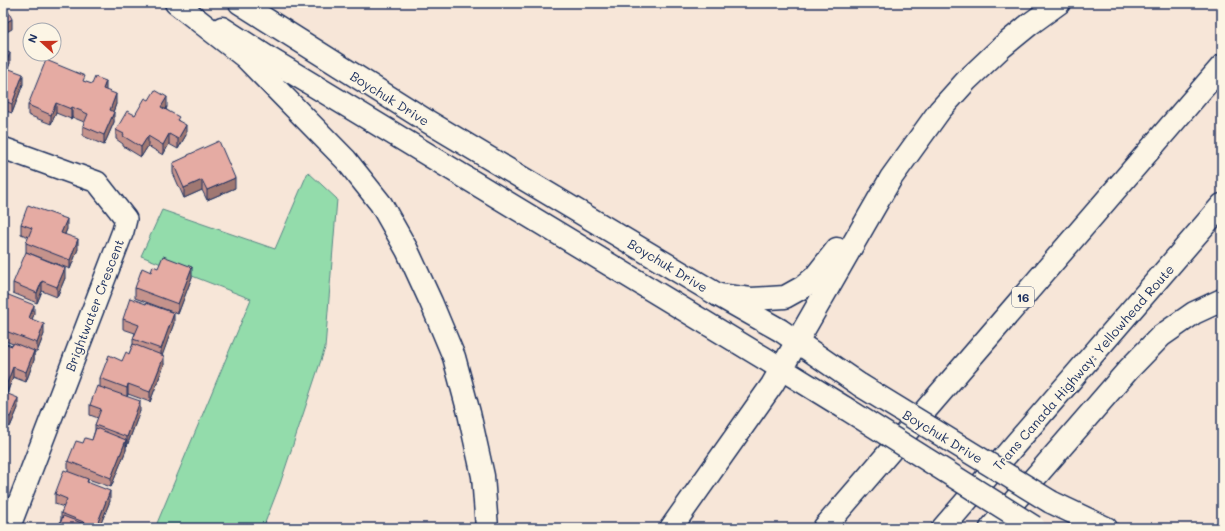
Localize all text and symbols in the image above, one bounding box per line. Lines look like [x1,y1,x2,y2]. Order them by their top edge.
north arrow [22,22,62,62]
text: N [24,32,41,45]
street label: Boychuk Drive [347,67,433,129]
street label: Boychuk Drive [625,235,711,295]
street label: Brightwater Crescent [61,236,127,374]
street label: Trans Canada Highway: Yellowhead Route [989,260,1177,474]
road number: 16 [1012,287,1034,307]
street label: Boychuk Drive [900,406,986,466]

